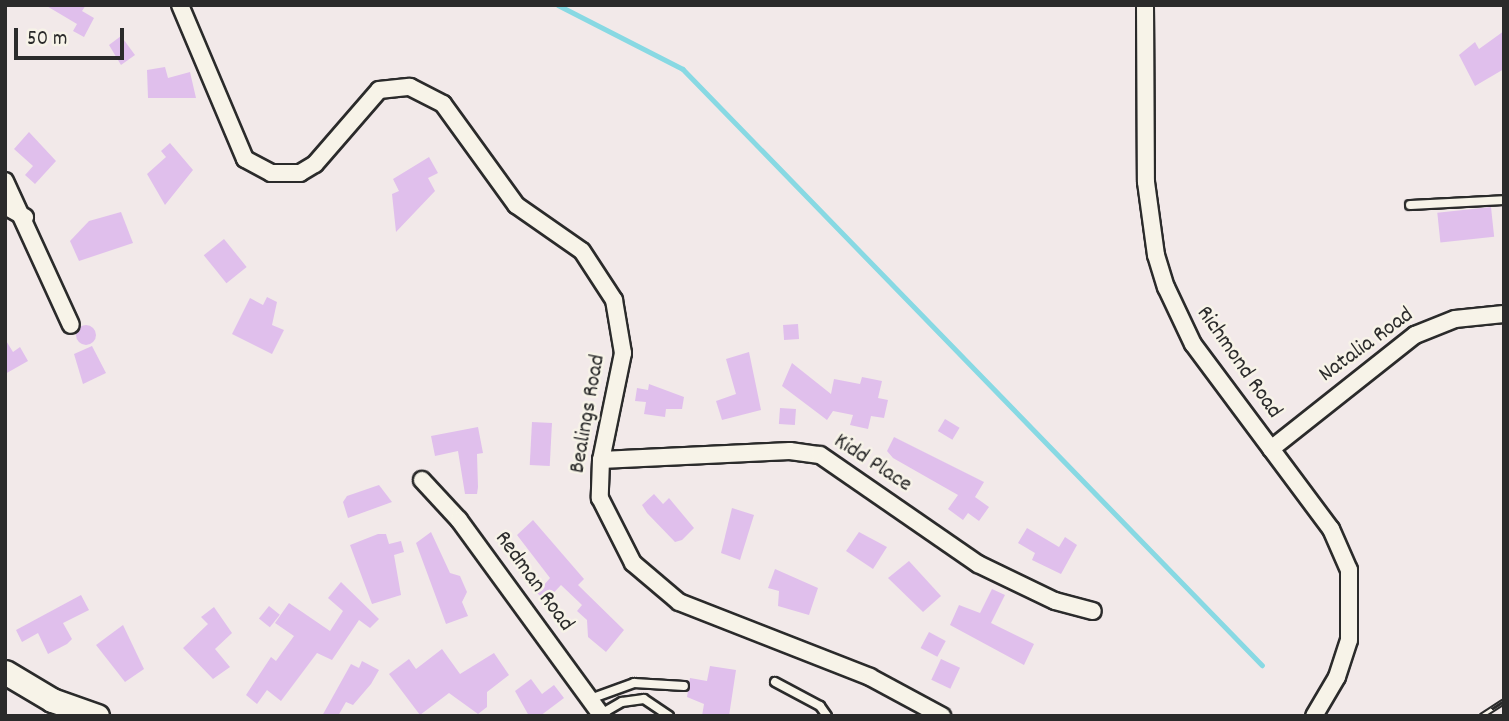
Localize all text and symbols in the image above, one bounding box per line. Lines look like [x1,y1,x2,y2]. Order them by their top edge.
scale bar [18,14,128,58]
text: 50 m [27,25,67,55]
street label: Richmond Road [1189,301,1287,425]
street label: Natalia Road [1314,302,1420,390]
street label: Bealings Road [565,352,613,476]
street label: Kidd Place [828,429,916,499]
street label: Redman Road [487,526,579,638]

